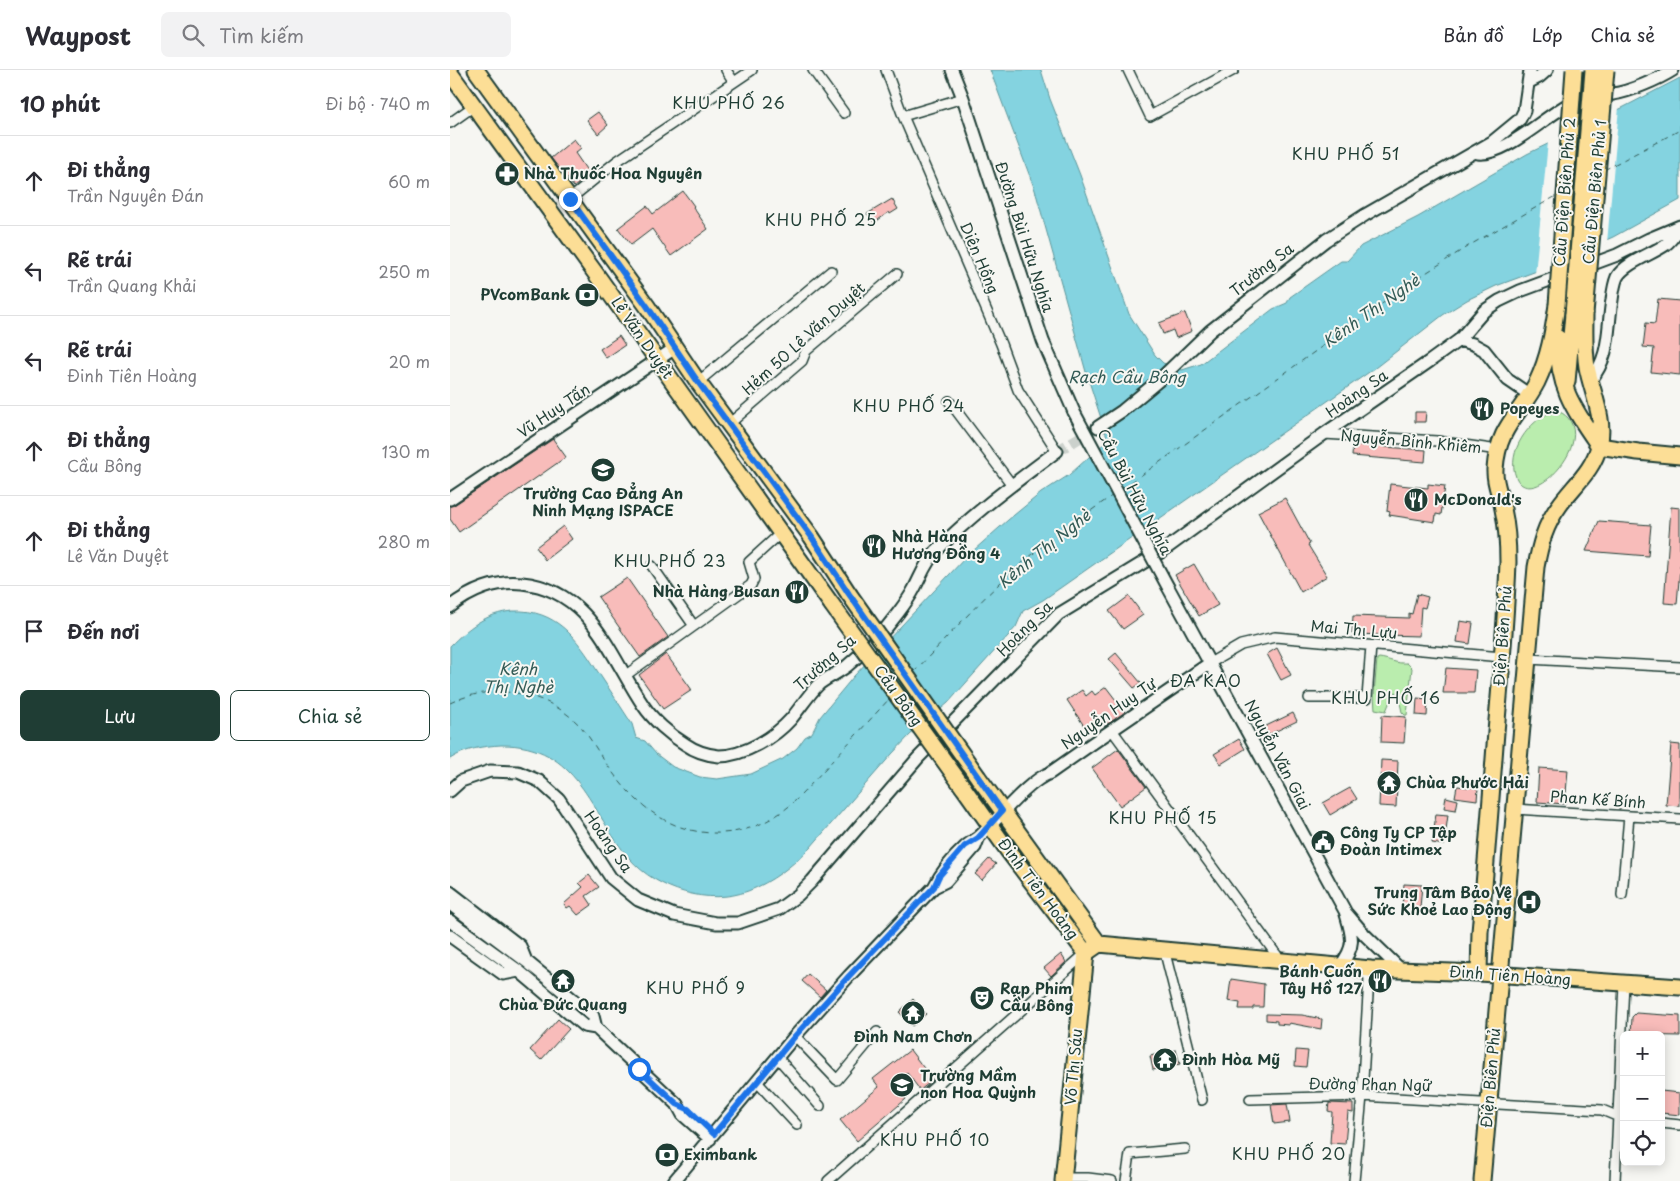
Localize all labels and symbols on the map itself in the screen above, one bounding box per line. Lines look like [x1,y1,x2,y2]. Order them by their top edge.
district label: KHU PHỐ 26 [672,90,786,114]
street label: Cầu Điện Biên Phủ 2 [1547,117,1580,267]
street label: Cầu Điện Biên Phủ 1 [1576,119,1611,265]
district label: KHU PHỐ 51 [1292,141,1400,165]
street label: Đường Bùi Hữu Nghĩa [990,158,1061,316]
pharmacy icon: Nhà Thuốc Hoa Nguyên [494,161,520,187]
place label: Nhà Thuốc Hoa Nguyên [524,161,702,184]
route end [559,188,582,211]
district label: KHU PHỐ 25 [765,207,877,231]
street label: Diên Hồng [955,218,1006,297]
street label: Trường Sa [1224,236,1298,301]
water label: Kênh Thị Nghè [1317,267,1425,353]
street label: Hẻm 50 Lê Văn Duyệt [736,276,870,400]
place label: PVcomBank [480,282,570,305]
bank icon: PVcomBank [574,282,600,308]
street label: Lê Văn Duyệt [606,292,680,383]
street label: Hoàng Sa [1321,363,1392,423]
water label: Rạch Cầu Bông [1068,364,1187,388]
street label: Vũ Huy Tấn [512,377,594,443]
district label: KHU PHỐ 24 [853,393,965,417]
restaurant icon: Popeyes [1469,396,1495,422]
place label: Popeyes [1500,396,1559,419]
street label: Nguyễn Bỉnh Khiêm [1340,423,1483,458]
street label: Cầu Bùi Hữu Nghĩa [1092,424,1179,559]
school or university icon: Trường Cao Đẳng An Ninh Mạng ISPACE [590,457,616,483]
place label: Trường Cao Đẳng An Ninh Mạng ISPACE [523,481,683,521]
restaurant icon: McDonald's [1403,487,1429,513]
place label: McDonald's [1434,487,1522,510]
water label: Kênh Thị Nghè [992,502,1096,593]
place label: Nhà Hàng Hương Đồng 4 [892,524,1000,564]
restaurant icon: Nhà Hàng Hương Đồng 4 [861,533,887,559]
district label: KHU PHỐ 23 [613,548,727,572]
place label: Nhà Hàng Busan [653,579,780,602]
restaurant icon: Nhà Hàng Busan [784,579,810,605]
street label: Ðiện Biên Phủ [1487,585,1516,687]
street label: Hoàng Sa [991,594,1058,661]
street label: Mai Thị Lựu [1310,613,1398,644]
street label: Trường Sa [788,628,860,695]
water label: Kênh Thị Nghè [483,656,555,698]
street label: Cầu Bông [869,660,929,730]
district label: ĐA KAO [1170,668,1242,692]
street label: Nguyễn Huy Tự [1056,671,1161,754]
district label: KHU PHỐ 16 [1331,685,1441,709]
street label: Nguyễn Văn Giai [1240,695,1317,813]
temple icon: Chùa Phước Hải [1376,770,1402,796]
place label: Chùa Phước Hải [1406,770,1529,793]
street label: Phan Kế Bính [1549,784,1647,813]
district label: KHU PHỐ 15 [1109,805,1217,829]
street label: Hoàng Sa [579,806,639,877]
place label: Công Ty CP Tập Đoàn Intimex [1340,820,1457,860]
public building icon: Công Ty CP Tập Đoàn Intimex [1310,829,1336,855]
street label: Đinh Tiên Hoàng [993,833,1085,944]
place label: Trung Tâm Bảo Vệ Sức Khoẻ Lao Động [1367,880,1512,920]
hospital icon: Trung Tâm Bảo Vệ Sức Khoẻ Lao Động [1516,889,1542,915]
place label: Bánh Cuốn Tây Hồ 127 [1279,959,1363,999]
street label: Đinh Tiên Hoàng [1449,959,1572,990]
temple icon: Chùa Đức Quang [550,968,576,994]
restaurant icon: Bánh Cuốn Tây Hồ 127 [1367,968,1393,994]
district label: KHU PHỐ 9 [646,975,746,999]
place label: Rạp Phim Cầu Bông [1000,976,1073,1016]
theatre icon: Rạp Phim Cầu Bông [969,985,995,1011]
place label: Chùa Đức Quang [499,992,627,1015]
temple icon: Đình Nam Chơn [900,1000,926,1026]
place label: Đình Nam Chơn [854,1024,972,1047]
street label: Võ Thị Sáu [1058,1027,1087,1106]
street label: Điện Biên Phủ [1474,1027,1505,1129]
temple icon: Đình Hòa Mỹ [1152,1047,1178,1073]
place label: Đình Hòa Mỹ [1182,1047,1280,1070]
route start [628,1058,651,1081]
place label: Trường Mầm non Hoa Quỳnh [920,1063,1036,1103]
street label: Đường Phan Ngữ [1308,1071,1433,1096]
school or university icon: Trường Mầm non Hoa Quỳnh [889,1072,915,1098]
district label: KHU PHỐ 10 [880,1127,990,1151]
district label: KHU PHỐ 20 [1232,1141,1346,1165]
bank icon: Eximbank [654,1142,680,1168]
place label: Eximbank [684,1142,757,1165]

